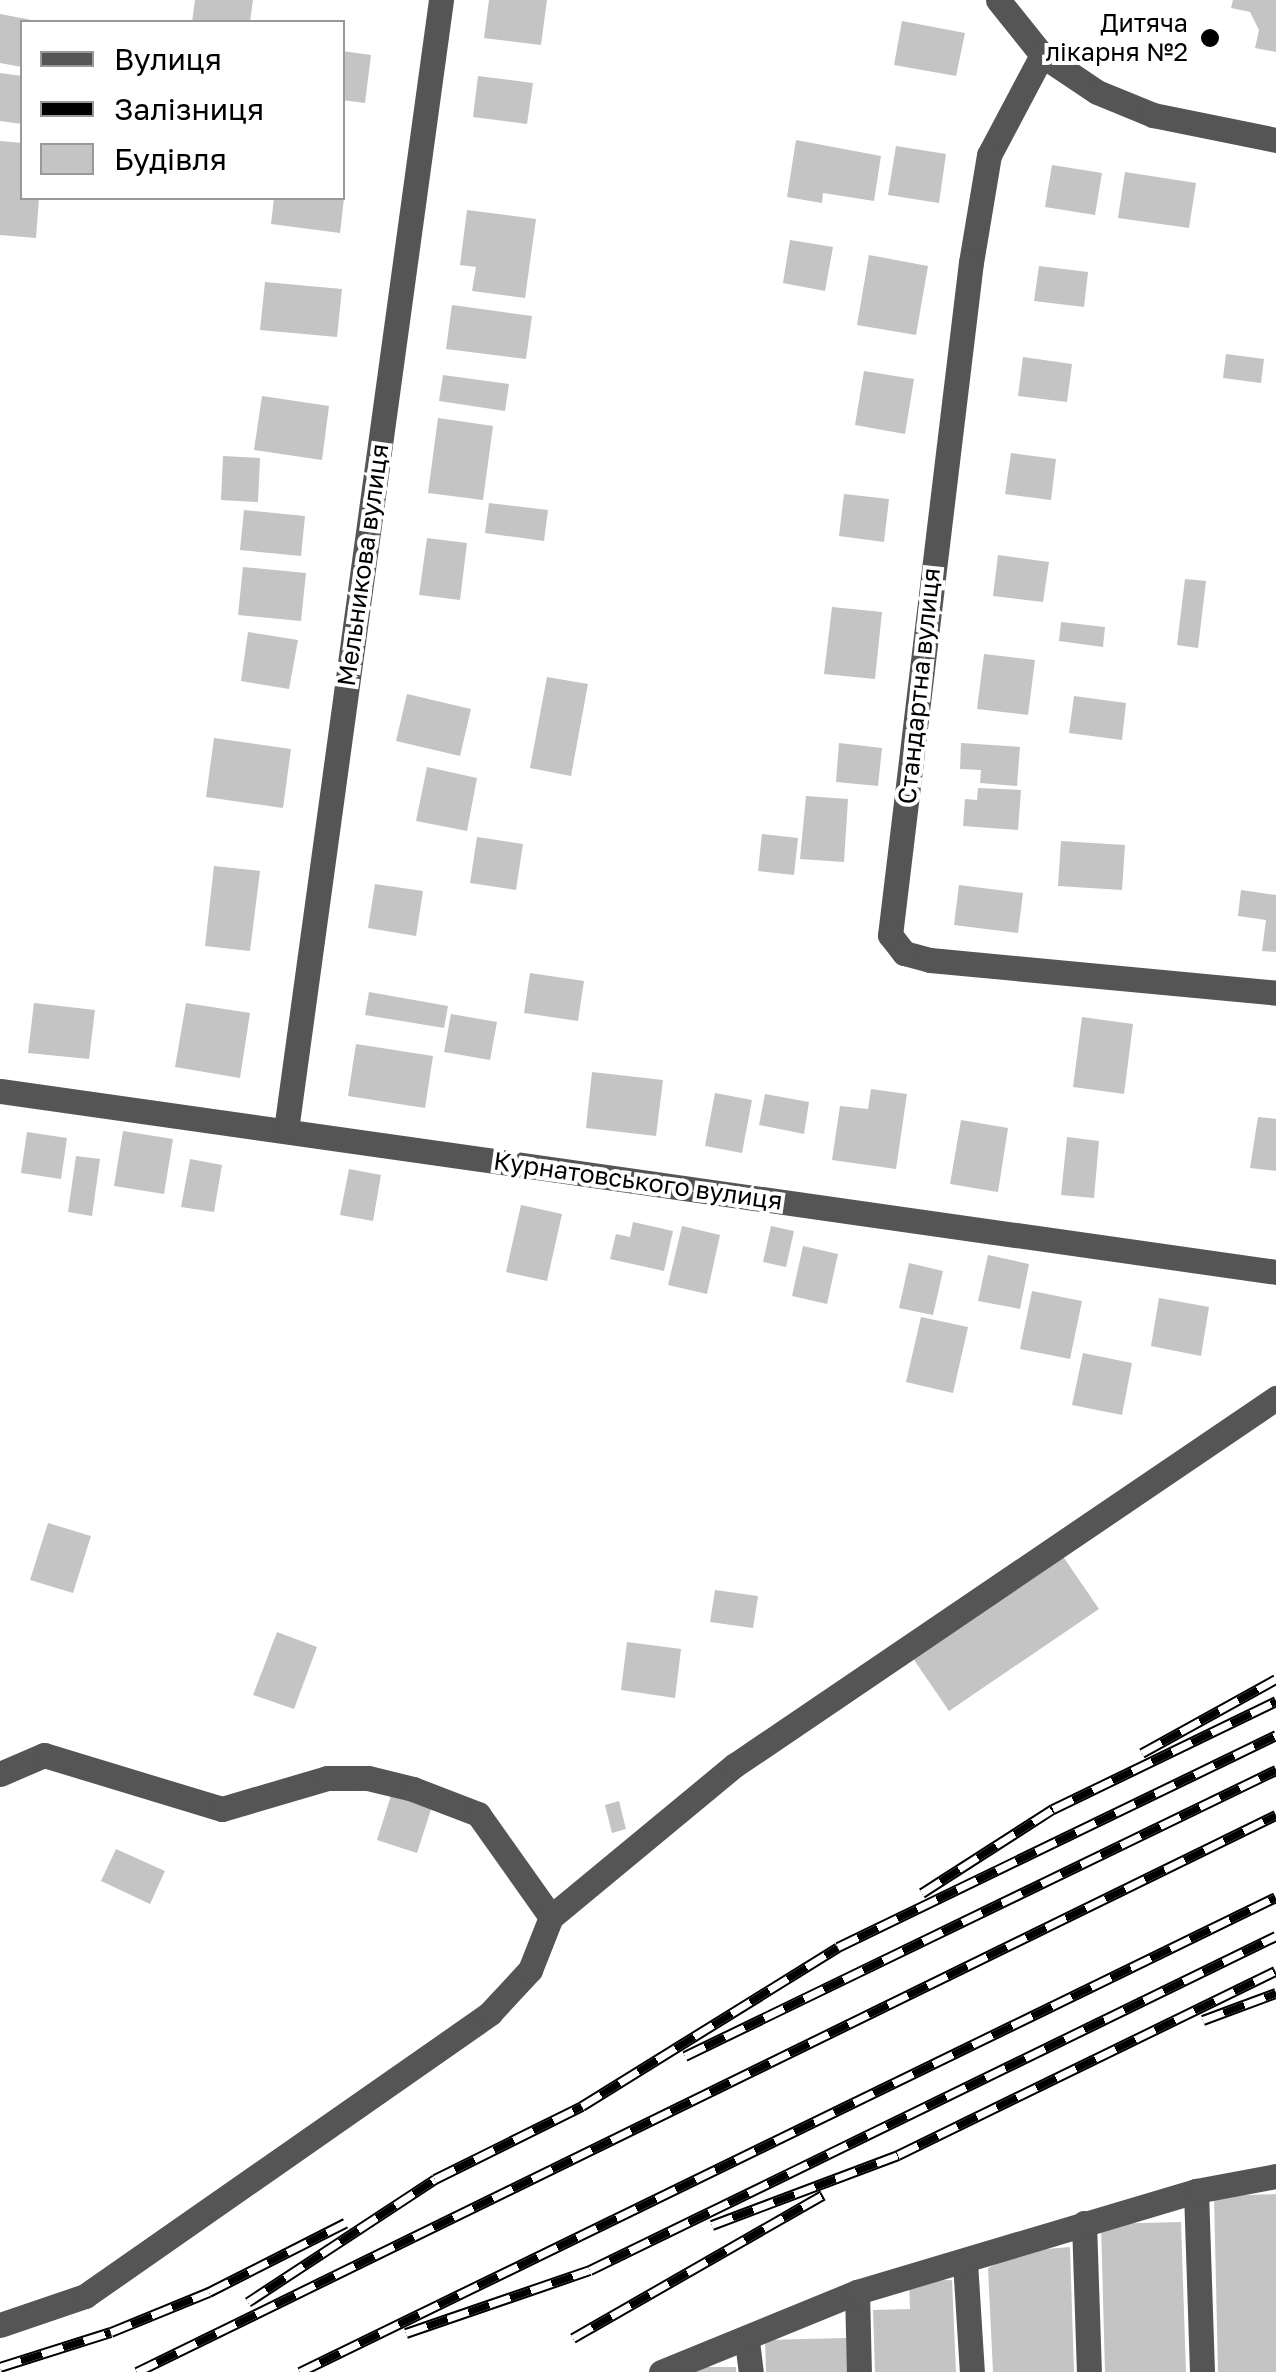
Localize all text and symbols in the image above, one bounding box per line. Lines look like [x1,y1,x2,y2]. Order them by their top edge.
place label: Дитяча лікарня №2 [1045,9,1188,68]
legend [20,20,345,200]
marker: Дитяча лікарня №2 [1197,25,1223,51]
text: Вулиця [114,41,222,77]
text: Залізниця [114,91,264,127]
text: Будівля [114,141,227,177]
street label: Мельникова вулиця [331,442,395,688]
street label: Стандартна вулиця [892,566,946,806]
street label: Курнатовського вулиця [492,1146,784,1216]

